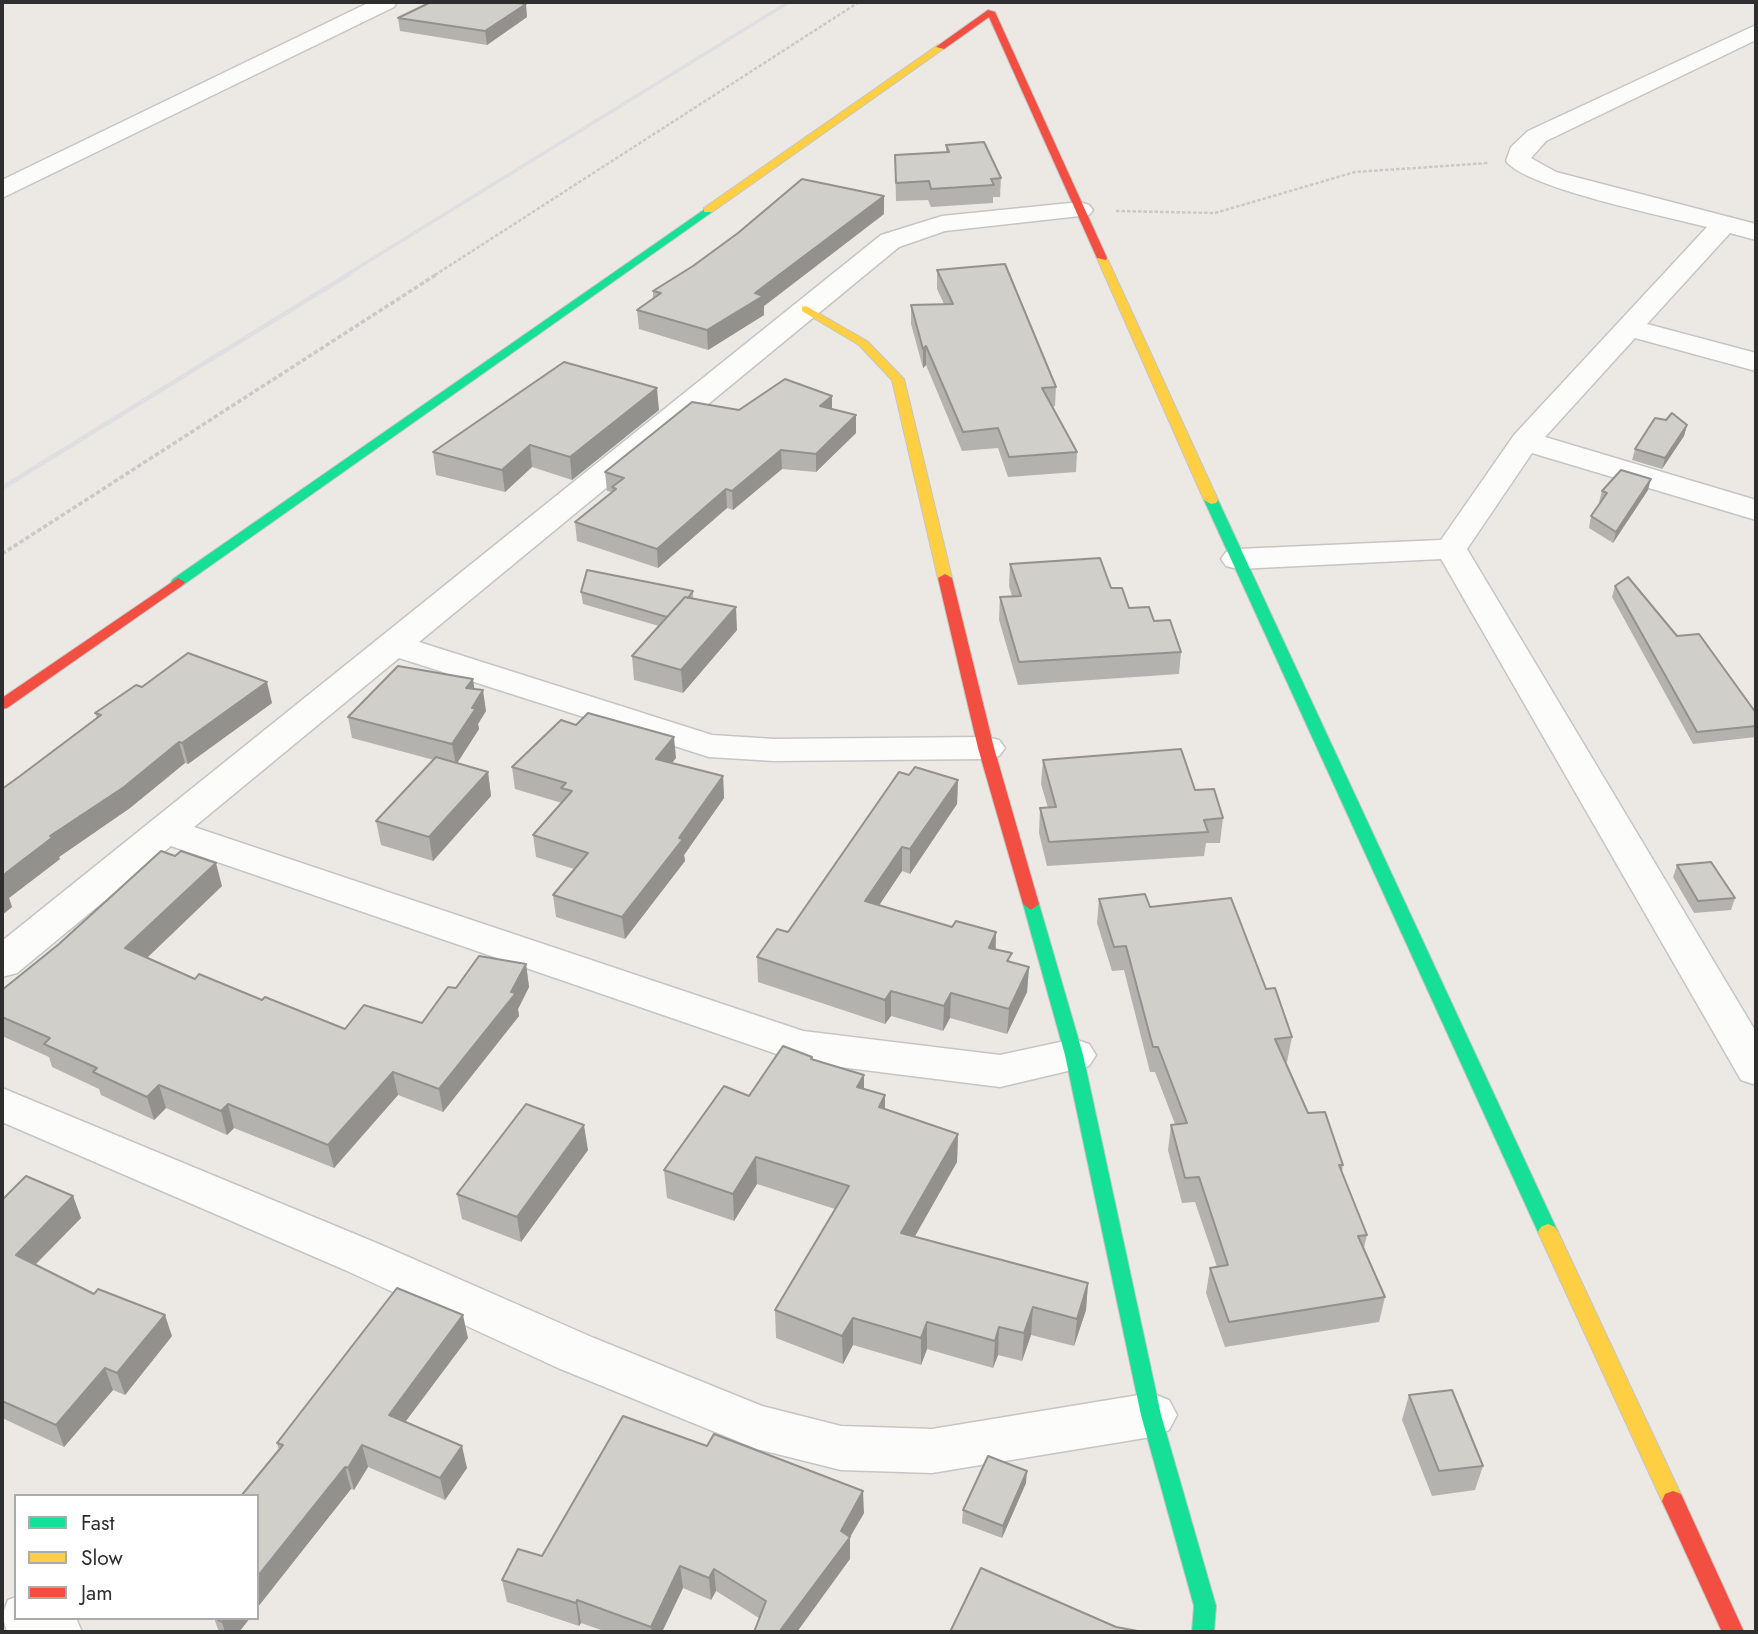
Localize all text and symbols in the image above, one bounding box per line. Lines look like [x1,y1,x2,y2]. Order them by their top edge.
legend [14,1494,259,1620]
text: Fast [81,1508,114,1538]
text: Slow [81,1543,123,1573]
text: Jam [81,1578,113,1608]

